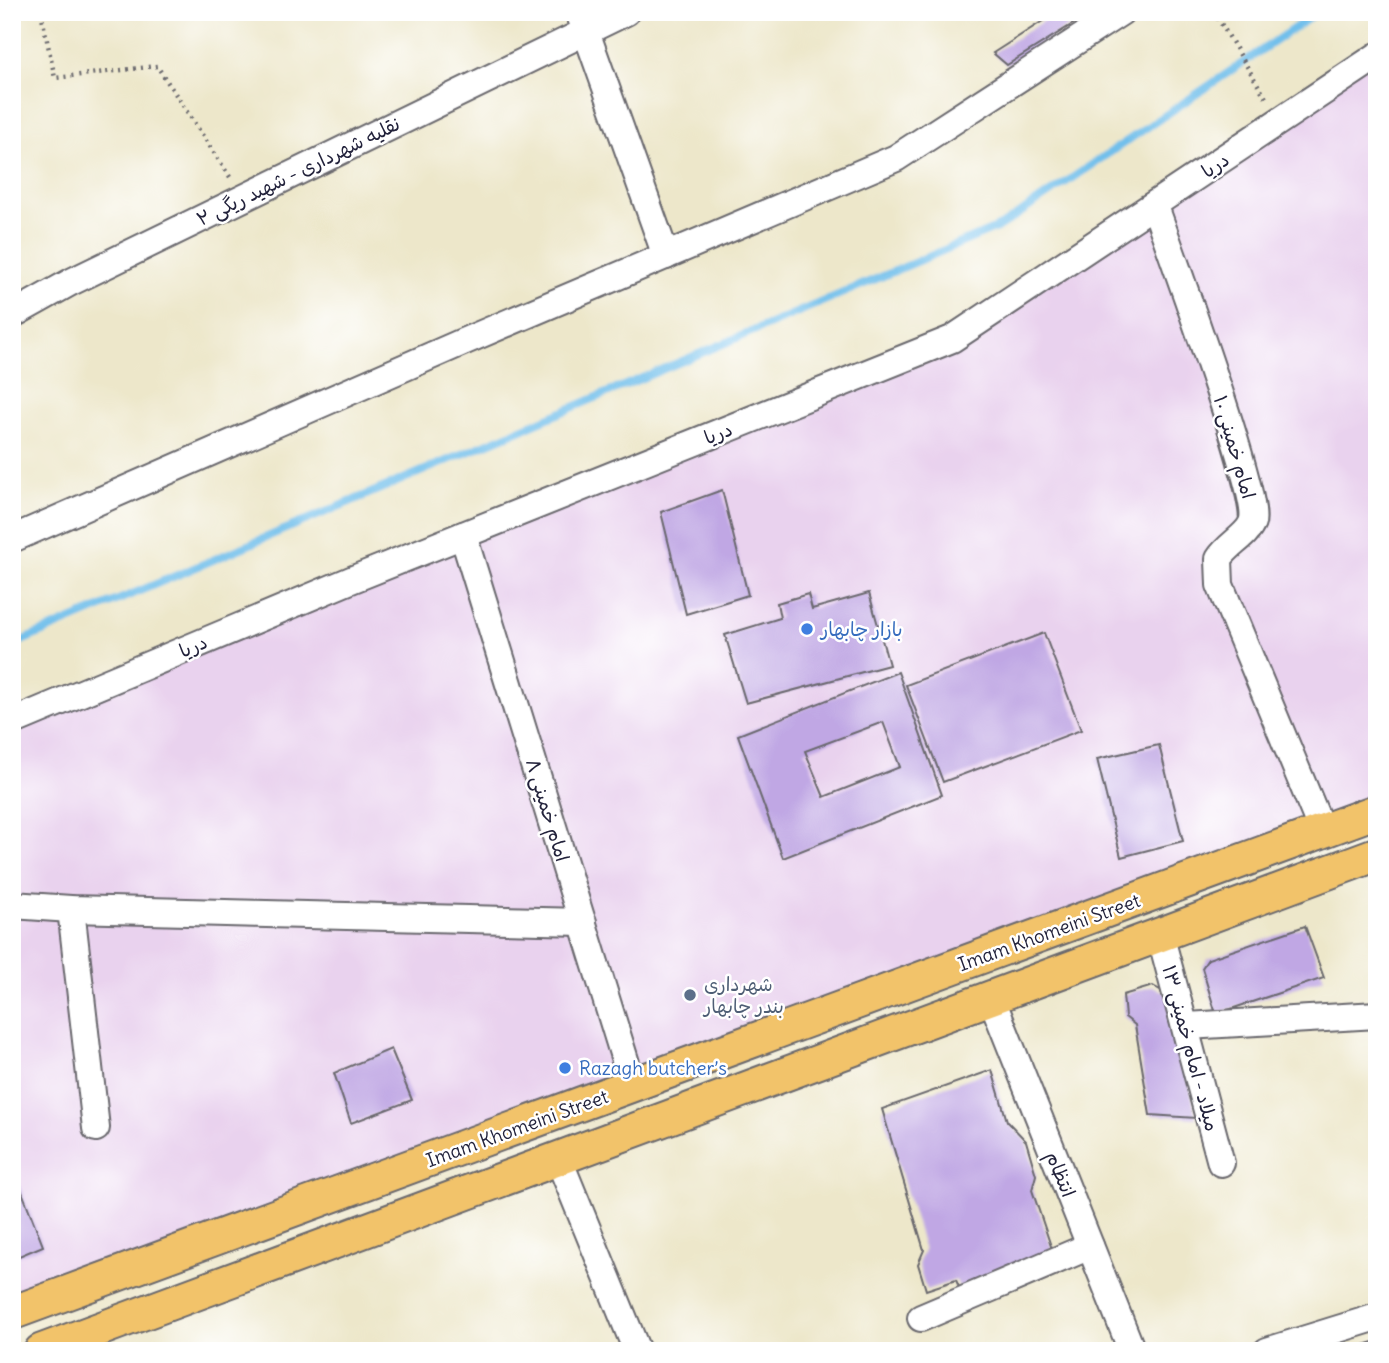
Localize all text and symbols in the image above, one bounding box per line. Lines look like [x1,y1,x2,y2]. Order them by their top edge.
street label: نقلیه شهرداری - شهید ریگی ۲ [192,111,404,232]
street label: دریا [1197,147,1233,183]
street label: امام خمینی ۱۰ [1206,393,1261,502]
street label: دریا [700,417,736,449]
place label: بازار چابهار [819,617,903,642]
marker: بازار چابهار [799,621,815,637]
street label: دریا [175,629,211,663]
street label: امام خمینی ۸ [518,755,575,865]
street label: Imam Khomeini Street [955,888,1143,976]
street label: میلاد - امام خمینی ۱۳ [1154,962,1225,1134]
place label: شهرداری بندر چابهار [702,972,784,1019]
marker: شهرداری بندر چابهار [682,987,698,1003]
place label: Razagh butcher’s [579,1056,727,1080]
marker: Razagh butcher’s [557,1060,573,1076]
street label: Imam Khomeini Street [423,1084,611,1172]
street label: انتظام [1038,1148,1081,1201]

